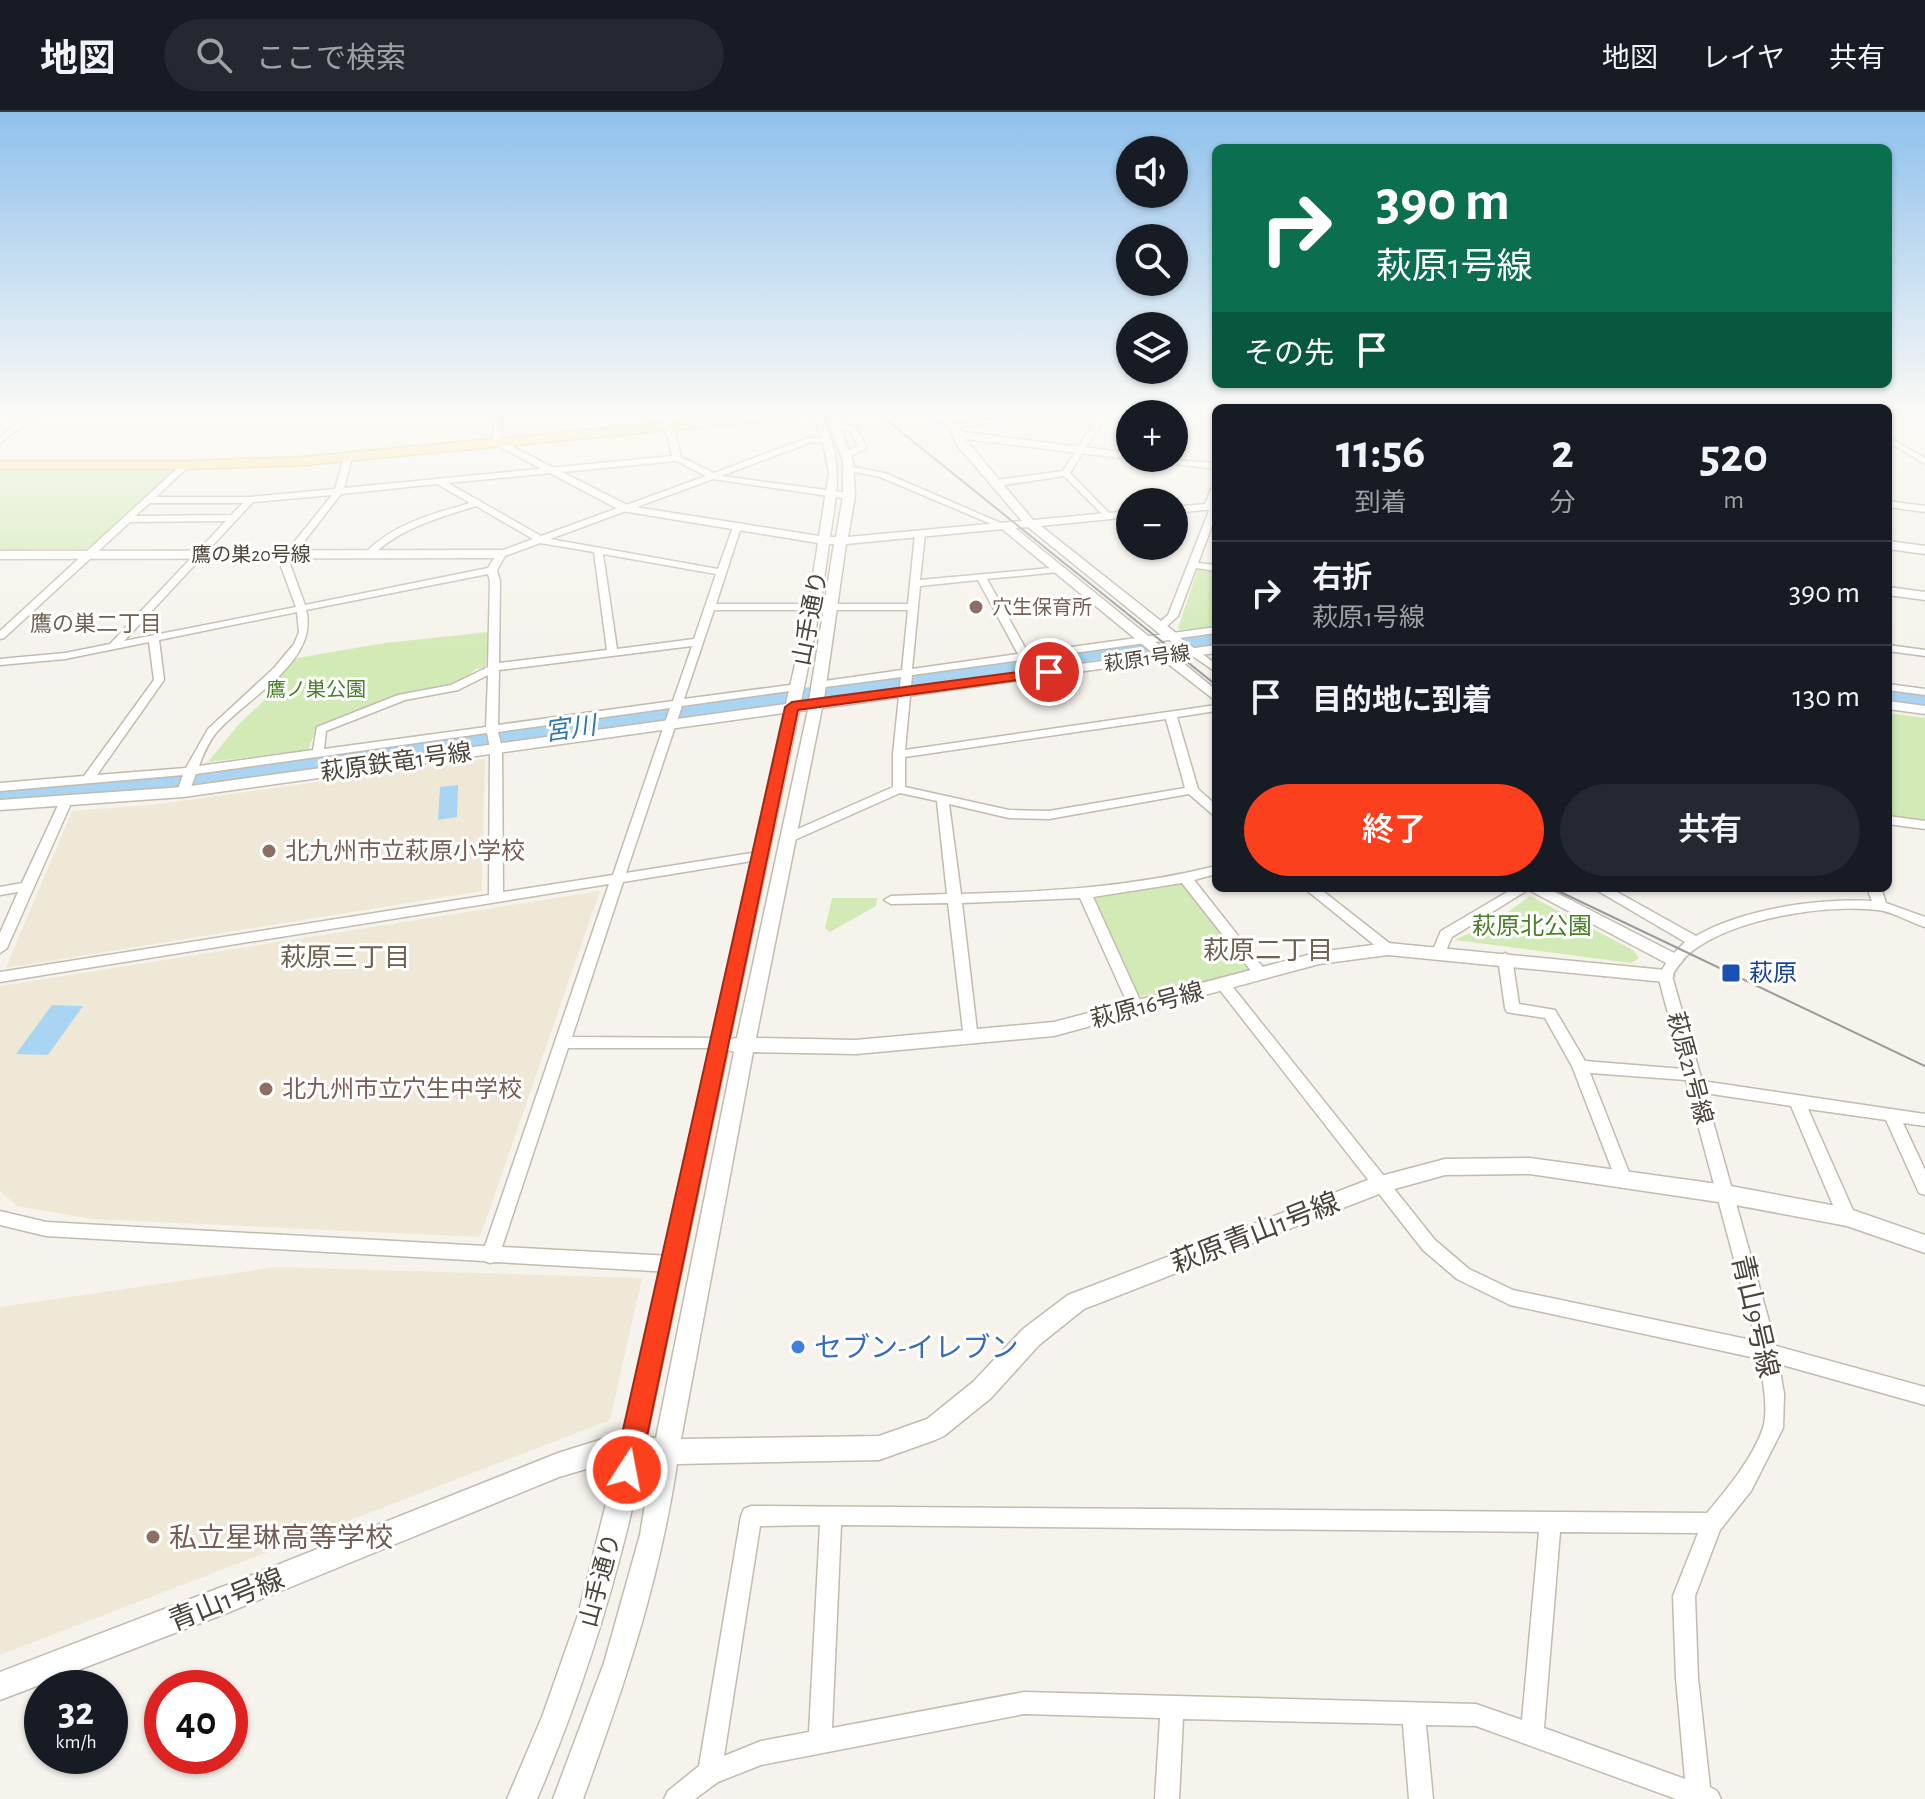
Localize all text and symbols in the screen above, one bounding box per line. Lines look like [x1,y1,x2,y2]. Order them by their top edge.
search box [164,19,724,91]
icon: search [192,33,236,77]
text: 地図 [40,41,116,79]
text: ここで検索 [256,44,406,74]
text: 地図 [1602,45,1658,73]
text: レイヤ [1702,45,1785,73]
text: 共有 [1829,45,1885,73]
map controls [1116,136,1188,560]
button: sound [1116,136,1188,208]
text: 390 m [1376,174,1510,230]
icon: right [1244,176,1348,280]
button: search [1116,224,1188,296]
text: 萩原1号線 [1376,249,1532,285]
button: layers [1116,312,1188,384]
icon: arrive [1350,328,1394,372]
text: その先 [1244,339,1334,369]
button: + [1116,400,1188,472]
text: 11:56 [1336,429,1426,477]
text: 2 [1551,429,1574,477]
text: 520 [1700,433,1768,481]
text: m [1723,487,1744,513]
button: − [1116,488,1188,560]
text: 到着 [1355,490,1407,516]
text: 分 [1550,490,1576,516]
street label: 鷹の巣20号線 [191,543,311,565]
text: 右折 [1312,563,1372,593]
street label: 山手通り [788,568,832,668]
icon: right [1244,571,1288,615]
text: 390 m [1789,578,1860,608]
place label: 穴生保育所 [992,597,1092,618]
marker: 穴生保育所 [967,598,985,616]
text: 萩原1号線 [1312,605,1425,631]
district label: 鷹の巣二丁目 [30,612,162,635]
pin [1015,638,1083,706]
street label: 萩原1号線 [1102,641,1192,675]
icon: arrive [1027,650,1071,694]
icon: arrive [1244,675,1288,719]
park label: 鷹ノ巣公園 [266,679,366,700]
text: 130 m [1793,682,1860,712]
text: 目的地に到着 [1312,686,1492,716]
water label: 宮川 [542,711,601,745]
street label: 萩原鉄竜1号線 [319,739,473,785]
button: 終了 [1244,784,1544,876]
button: 共有 [1560,784,1860,876]
place label: 北九州市立萩原小学校 [285,838,525,864]
marker: 北九州市立萩原小学校 [260,842,278,860]
park label: 萩原北公園 [1472,913,1592,939]
district label: 萩原二丁目 [1203,937,1333,964]
district label: 萩原三丁目 [280,944,410,971]
place label: 萩原 [1749,960,1797,986]
marker: 萩原 [1720,962,1742,984]
street label: 萩原16号線 [1088,977,1206,1033]
street label: 萩原21号線 [1663,1009,1717,1127]
place label: 北九州市立穴生中学校 [282,1076,522,1102]
marker: 北九州市立穴生中学校 [257,1080,275,1098]
street label: 萩原青山1号線 [1167,1187,1344,1279]
street label: 青山9号線 [1726,1252,1784,1381]
place label: セブン-イレブン [814,1333,1019,1363]
marker: セブン-イレブン [789,1338,807,1356]
position arrow [585,1428,669,1512]
place label: 私立星琳高等学校 [169,1523,393,1553]
marker: 私立星琳高等学校 [144,1528,162,1546]
street label: 山手通り [575,1530,625,1630]
street label: 青山1号線 [164,1563,288,1637]
speed limit sign: 40 [144,1670,248,1774]
text: 32 [58,1692,94,1732]
text: km/h [55,1732,97,1752]

